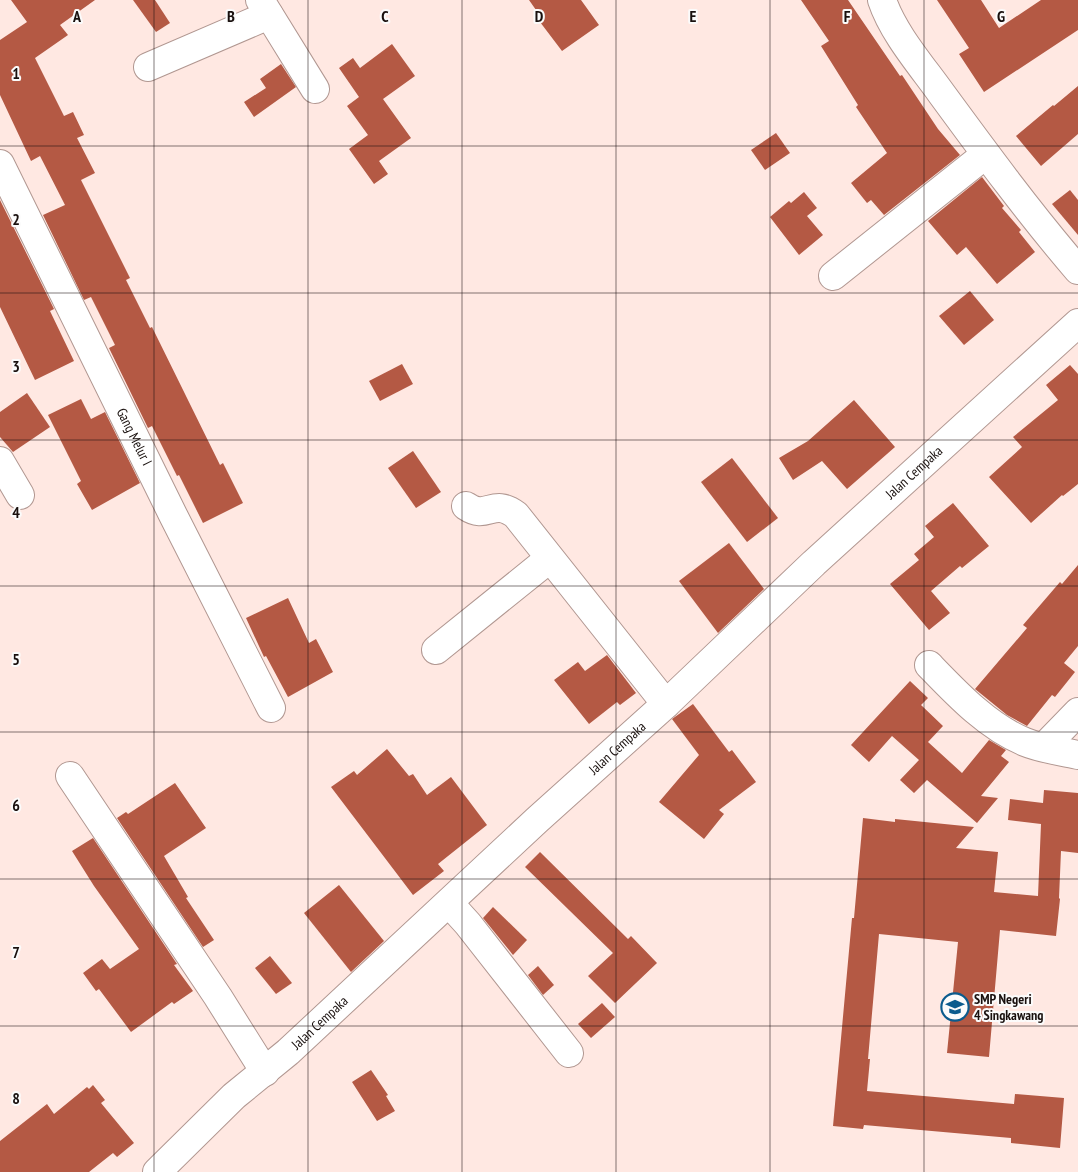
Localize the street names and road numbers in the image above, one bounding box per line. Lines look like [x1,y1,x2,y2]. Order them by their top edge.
street label: Gang Melur I [113,405,156,468]
street label: Jalan Cempaka [881,442,946,503]
street label: Jalan Cempaka [584,718,649,779]
street label: Jalan Cempaka [287,992,352,1054]

